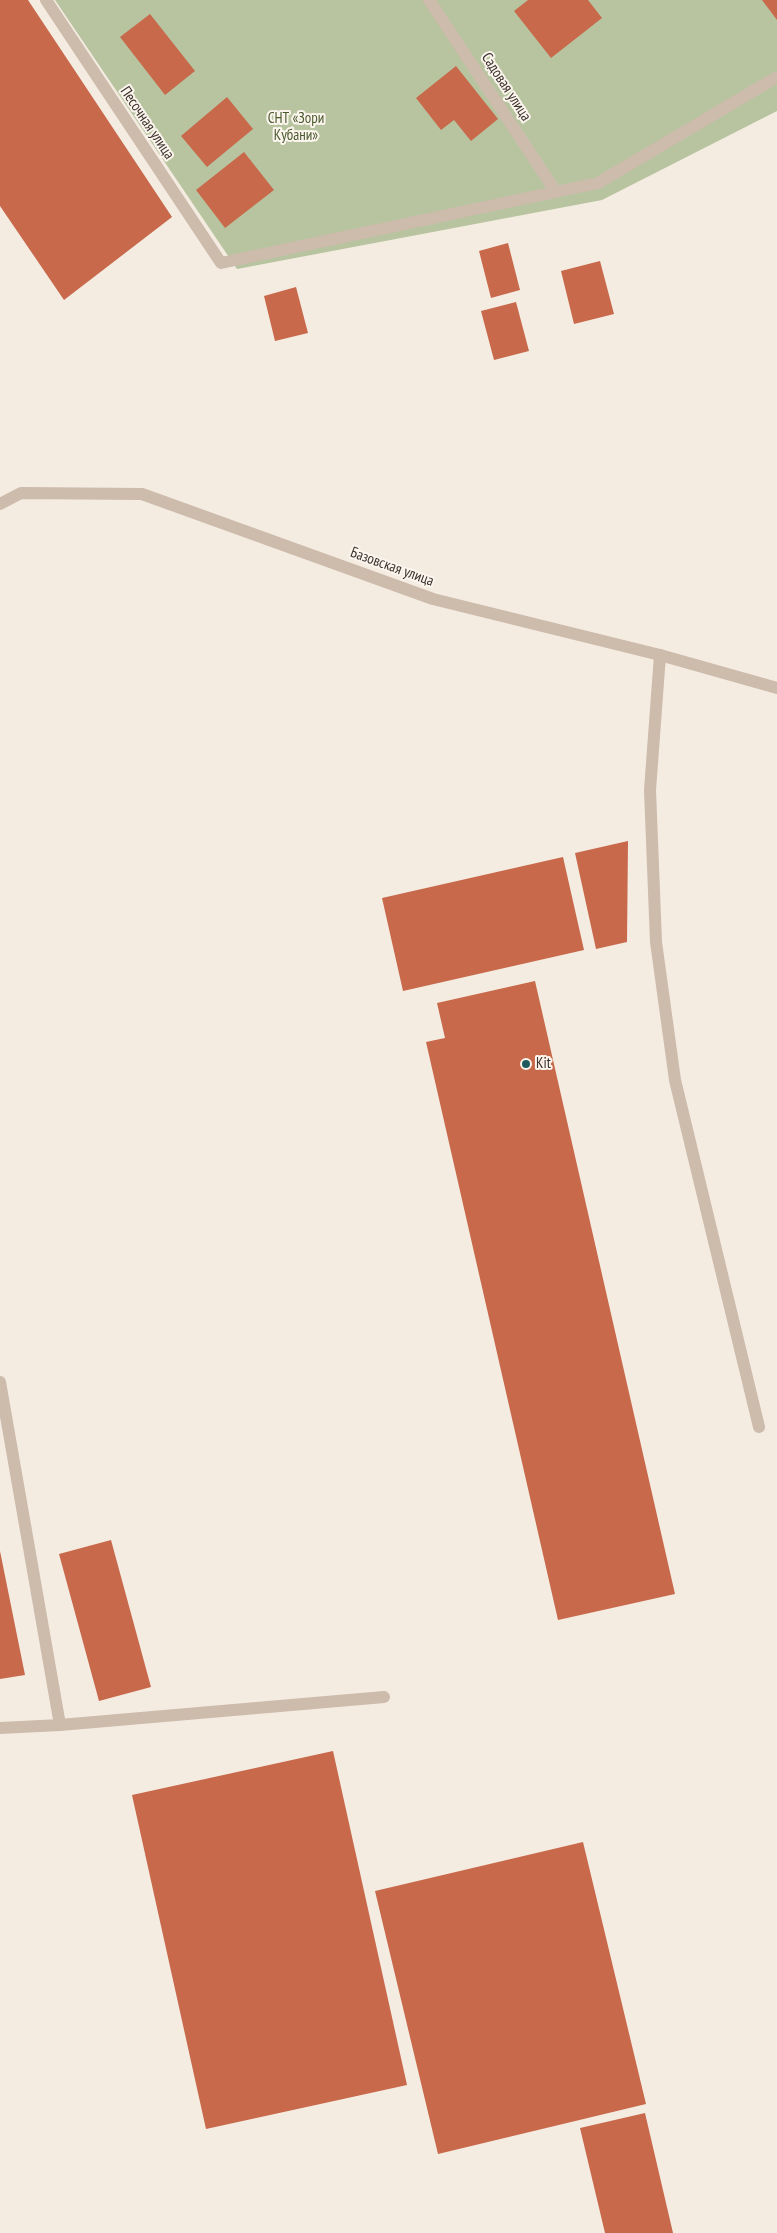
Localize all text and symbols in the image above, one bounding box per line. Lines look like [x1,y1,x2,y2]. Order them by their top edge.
street label: Садовая улица [477,50,535,124]
street label: Песочная улица [116,83,178,163]
park label: СНТ «Зори Кубани» [268,110,324,145]
street label: Базовская улица [348,544,436,590]
place label: Kit [536,1055,551,1073]
marker: Kit [520,1058,532,1070]

